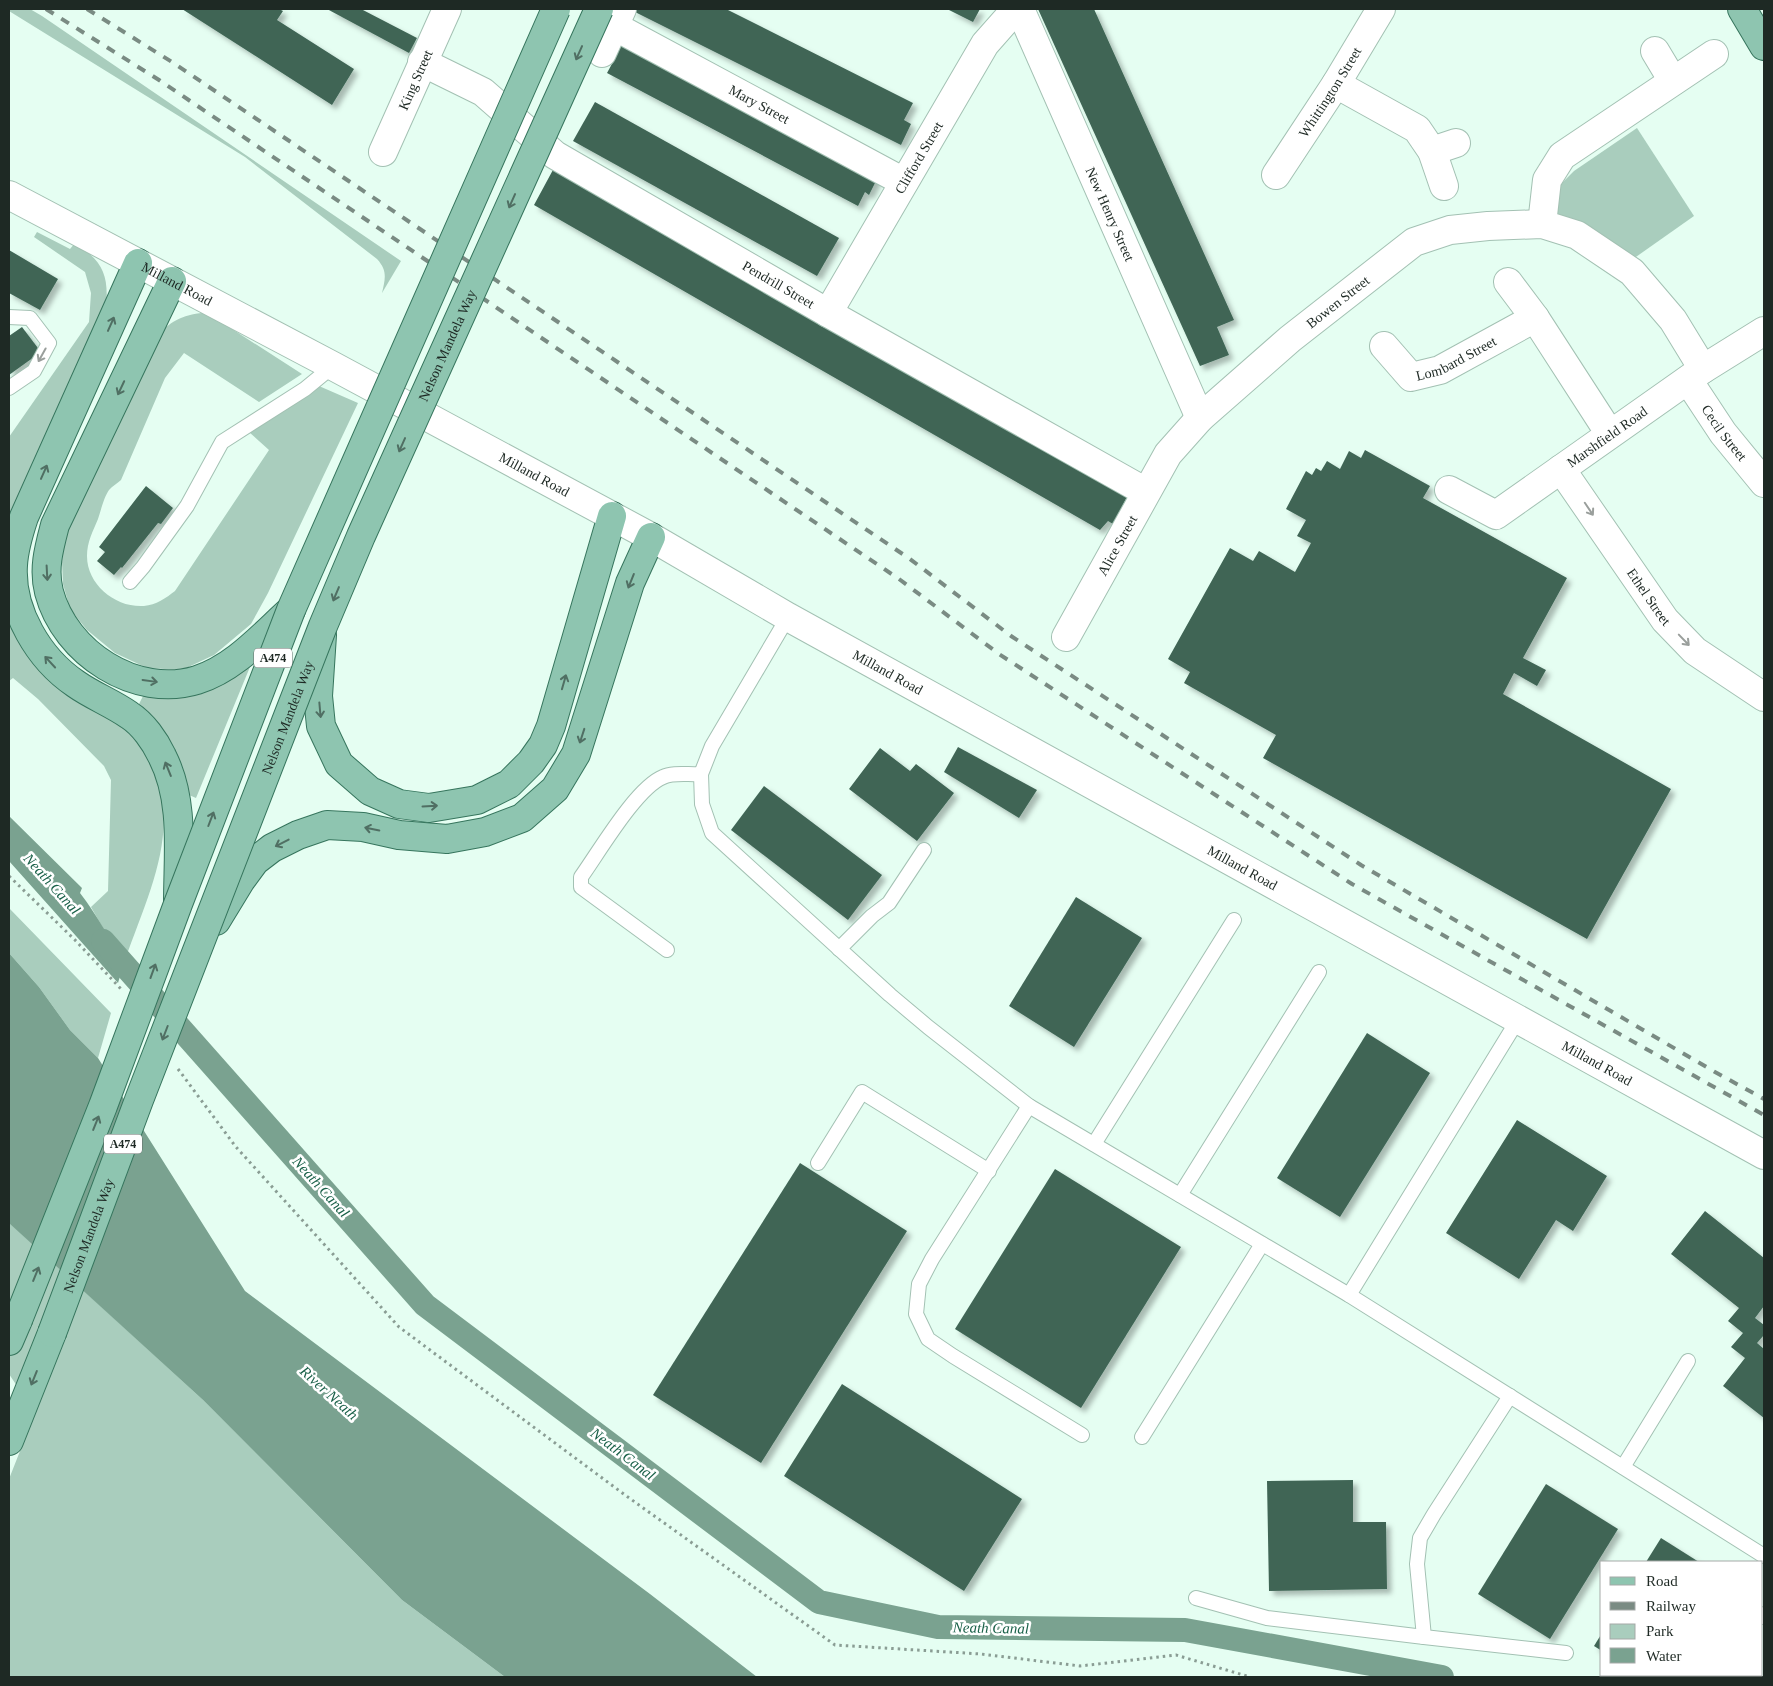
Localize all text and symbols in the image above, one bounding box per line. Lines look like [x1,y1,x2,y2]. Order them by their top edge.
street label: Whittington Street [1296,44,1364,140]
one-way arrow [573,45,583,60]
street label: King Street [396,48,436,112]
street label: Mary Street [726,82,792,127]
street label: Clifford Street [892,119,946,197]
street label: New Henry Street [1083,165,1137,264]
one-way arrow [507,193,516,208]
street label: Pendrill Street [740,258,817,312]
street label: Milland Road [139,259,215,309]
street label: Bowen Street [1304,273,1373,331]
street label: Nelson Mandela Way [416,287,479,404]
one-way arrow [106,317,116,332]
street label: Lombard Street [1414,334,1499,384]
one-way arrow [37,348,47,362]
one-way arrow [115,380,125,395]
street label: Cecil Street [1698,402,1750,464]
street label: Marshfield Road [1564,404,1650,471]
one-way arrow [397,437,406,452]
street label: Milland Road [496,450,572,500]
one-way arrow [40,465,50,480]
one-way arrow [1584,502,1594,516]
street label: Alice Street [1095,513,1140,578]
one-way arrow [43,564,52,580]
street label: Ethel Street [1624,566,1673,629]
one-way arrow [626,573,635,588]
one-way arrow [331,586,341,601]
one-way arrow [1678,634,1690,646]
street label: Milland Road [850,647,925,698]
road number: A474 [254,648,292,668]
one-way arrow [44,656,56,669]
street label: Nelson Mandela Way [259,659,317,777]
one-way arrow [559,674,569,690]
one-way arrow [142,677,158,687]
one-way arrow [315,702,324,718]
one-way arrow [577,728,586,744]
one-way arrow [162,762,172,777]
one-way arrow [422,802,438,811]
one-way arrow [206,812,216,827]
one-way arrow [365,824,381,834]
one-way arrow [275,839,290,848]
street label: Milland Road [1205,843,1280,893]
water label: Neath Canal [20,850,83,918]
one-way arrow [149,964,158,979]
one-way arrow [160,1025,169,1040]
street label: Milland Road [1559,1038,1634,1089]
one-way arrow [92,1116,101,1132]
road number: A474 [104,1134,142,1154]
water label: Neath Canal [289,1153,352,1221]
street label: Nelson Mandela Way [61,1177,117,1295]
one-way arrow [32,1267,41,1283]
water label: River Neath [296,1362,361,1423]
one-way arrow [29,1370,38,1385]
water label: Neath Canal [587,1424,658,1483]
legend [1600,1561,1763,1676]
text: Road [1646,1573,1678,1589]
text: Railway [1646,1598,1696,1614]
water label: Neath Canal [952,1619,1029,1637]
text: Park [1646,1623,1674,1639]
text: Water [1646,1648,1681,1664]

